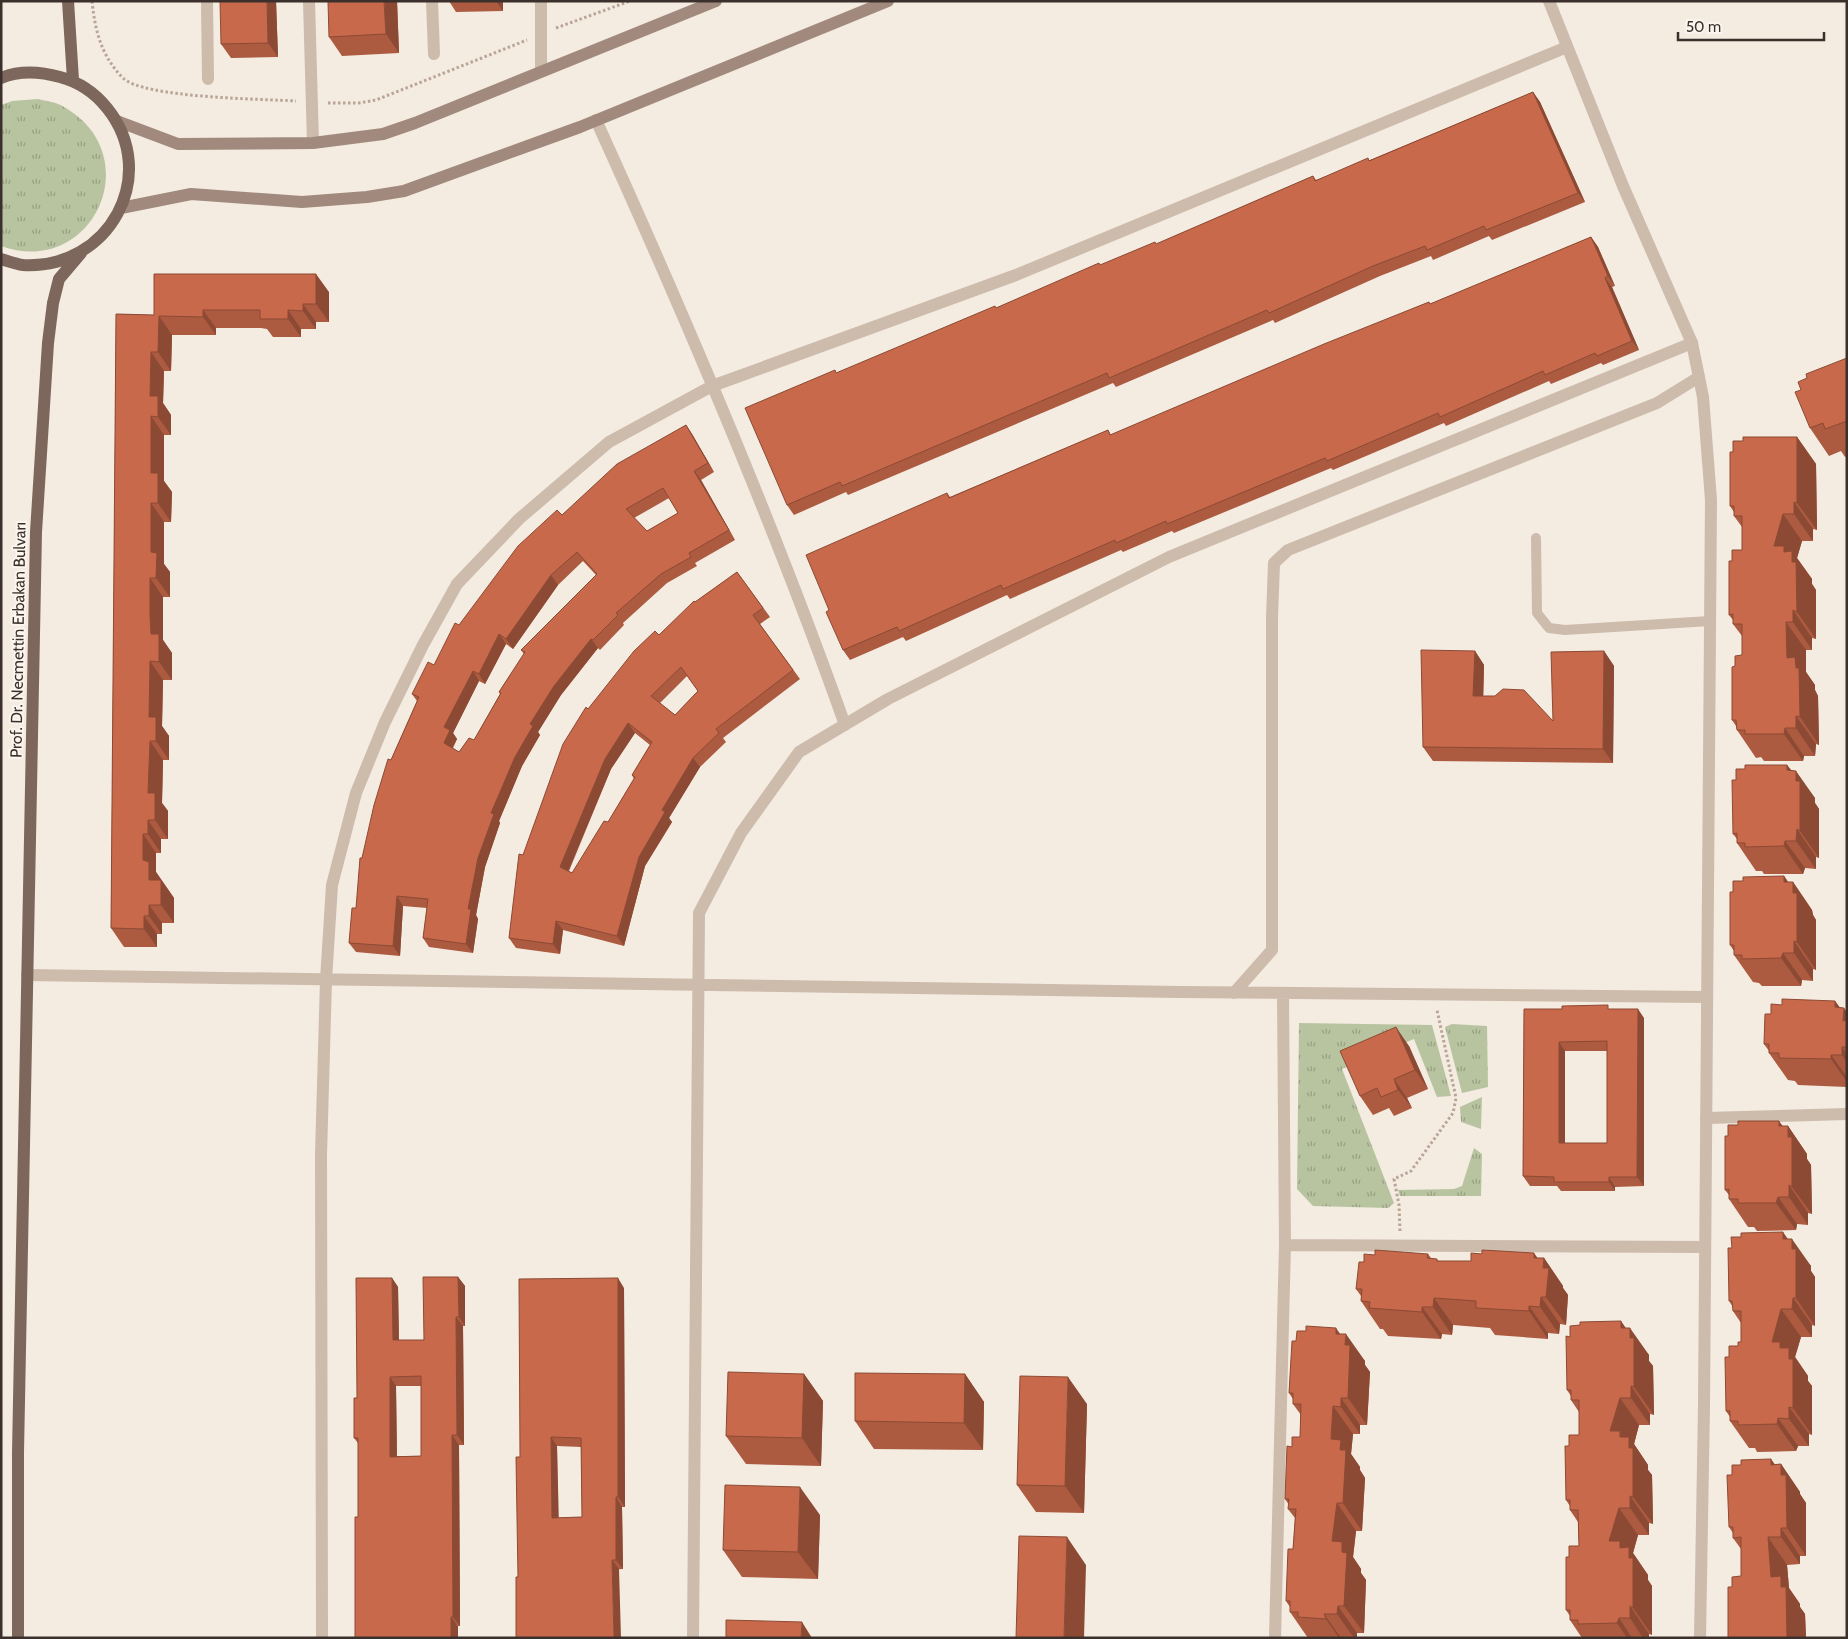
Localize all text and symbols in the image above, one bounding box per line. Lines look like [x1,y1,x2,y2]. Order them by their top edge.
scale bar [1678,10,1824,42]
text: 50 m [1686,18,1721,36]
street label: Prof. Dr. Necmettin Erbakan Bulvarı [6,522,30,758]

